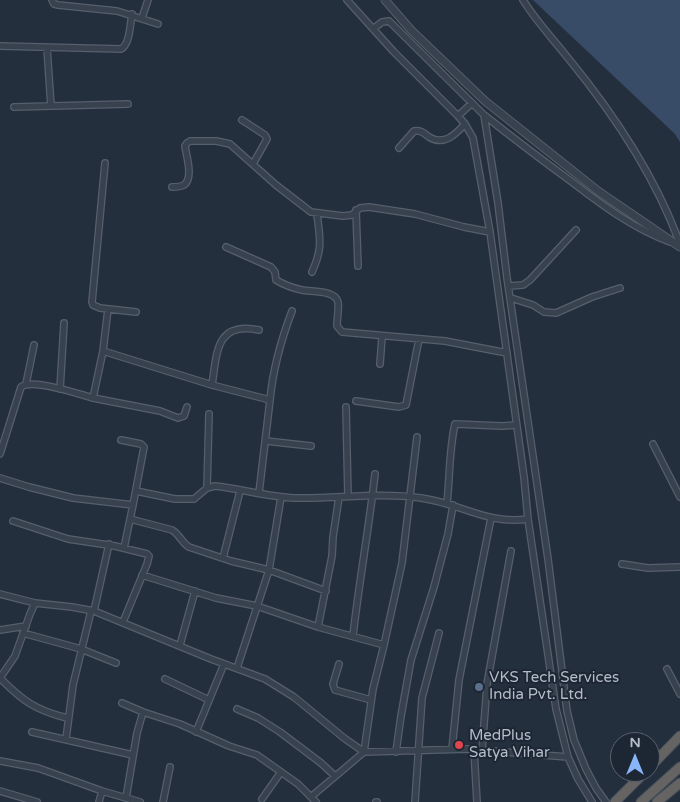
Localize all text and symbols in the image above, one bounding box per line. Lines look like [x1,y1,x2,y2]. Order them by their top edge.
place label: VKS Tech Services India Pvt. Ltd. [489,669,619,704]
marker: VKS Tech Services India Pvt. Ltd. [473,681,485,693]
place label: MedPlus Satya Vihar [469,727,550,762]
north arrow [610,732,660,782]
text: N [629,734,641,751]
marker: MedPlus Satya Vihar [453,739,465,751]

